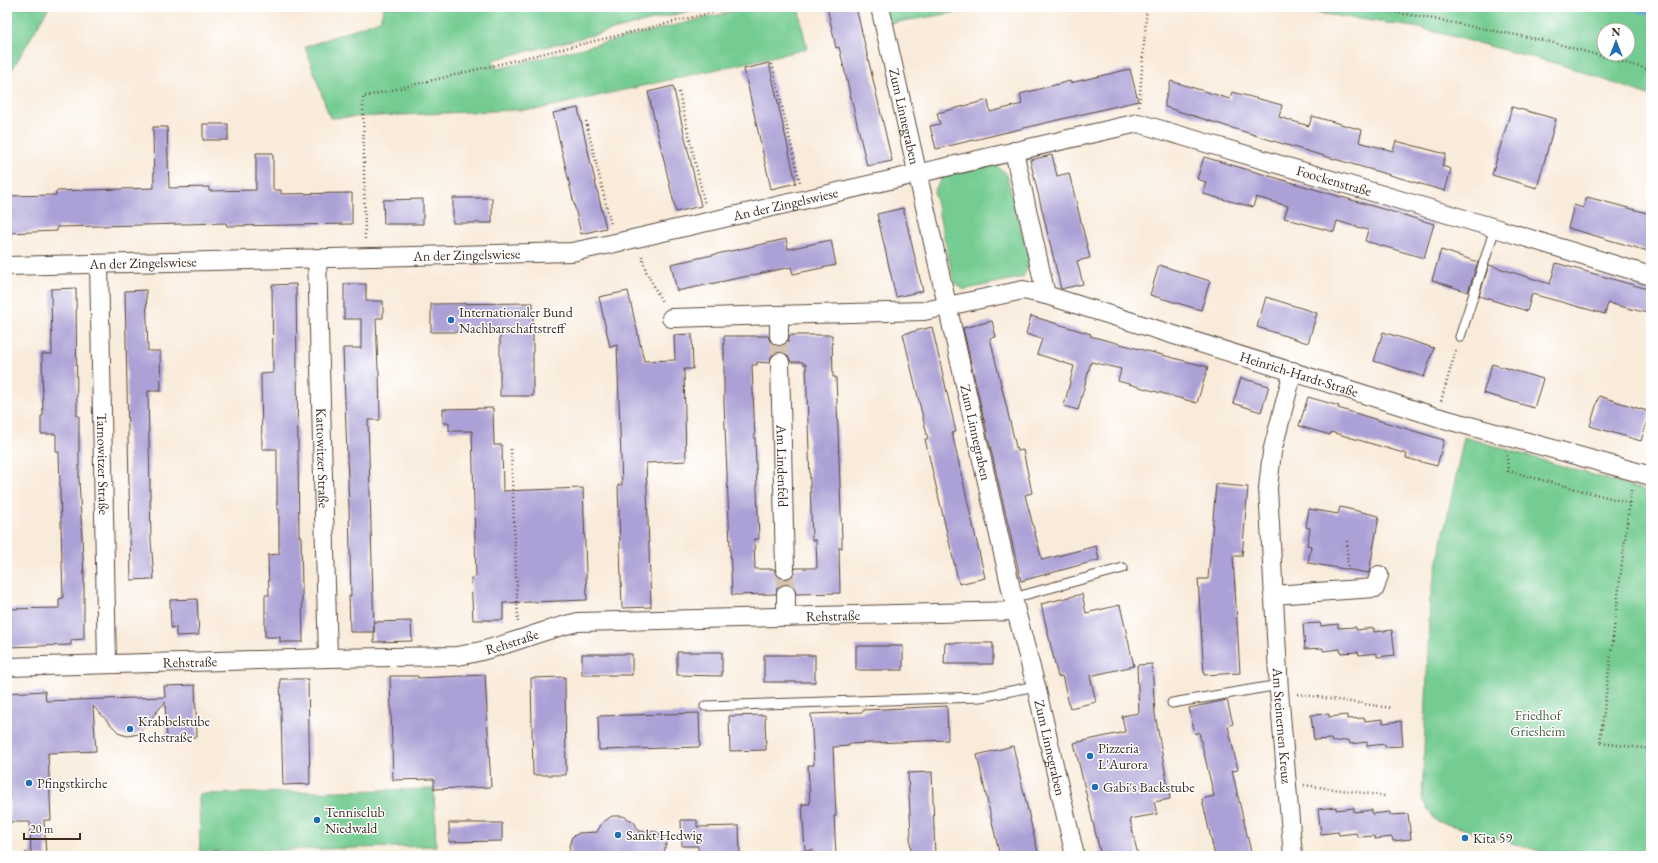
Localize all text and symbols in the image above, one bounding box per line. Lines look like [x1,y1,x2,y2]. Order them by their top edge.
north arrow [1596,22,1636,62]
text: N [1612,25,1621,39]
street label: Zum Linnegraben [885,67,924,167]
street label: Foockenstraße [1294,161,1374,200]
street label: An der Zingelswiese [730,183,840,225]
street label: An der Zingelswiese [412,244,521,265]
street label: An der Zingelswiese [88,252,197,273]
place label: Internationaler Bund Nachbarschaftstreff [459,303,574,337]
marker: Internationaler Bund Nachbarschaftstreff [446,315,456,325]
street label: Heinrich-Hardt-Straße [1238,347,1361,401]
street label: Zum Linnegraben [956,383,995,483]
street label: Kattowitzer Straße [312,408,333,509]
street label: Tarnowitzer Straße [93,413,113,516]
street label: Am Lindenfeld [772,424,793,508]
street label: Rehstraße [806,606,861,625]
street label: Rehstraße [484,625,541,659]
street label: Rehstraße [162,652,218,672]
street label: Am Steinernen Kreuz [1269,666,1296,785]
street label: Zum Linnegraben [1030,698,1070,798]
park label: Friedhof Griesheim [1510,706,1566,740]
place label: Krabbelstube Rehstraße [138,712,211,746]
marker: Krabbelstube Rehstraße [125,724,135,734]
place label: Pizzeria L'Aurora [1098,739,1148,773]
marker: Pizzeria L'Aurora [1085,751,1095,761]
place label: Pfingstkirche [37,774,108,792]
marker: Pfingstkirche [24,778,34,788]
place label: Gabi's Backstube [1103,778,1195,796]
marker: Gabi's Backstube [1090,782,1100,792]
place label: Tennisclub Niedwald [325,803,385,837]
scale bar [24,815,80,841]
marker: Tennisclub Niedwald [312,815,322,825]
text: 20 m [30,821,54,837]
place label: Sankt Hedwig [626,826,703,844]
place label: Kita 59 [1473,829,1512,847]
marker: Sankt Hedwig [613,830,623,840]
marker: Kita 59 [1460,833,1470,843]

